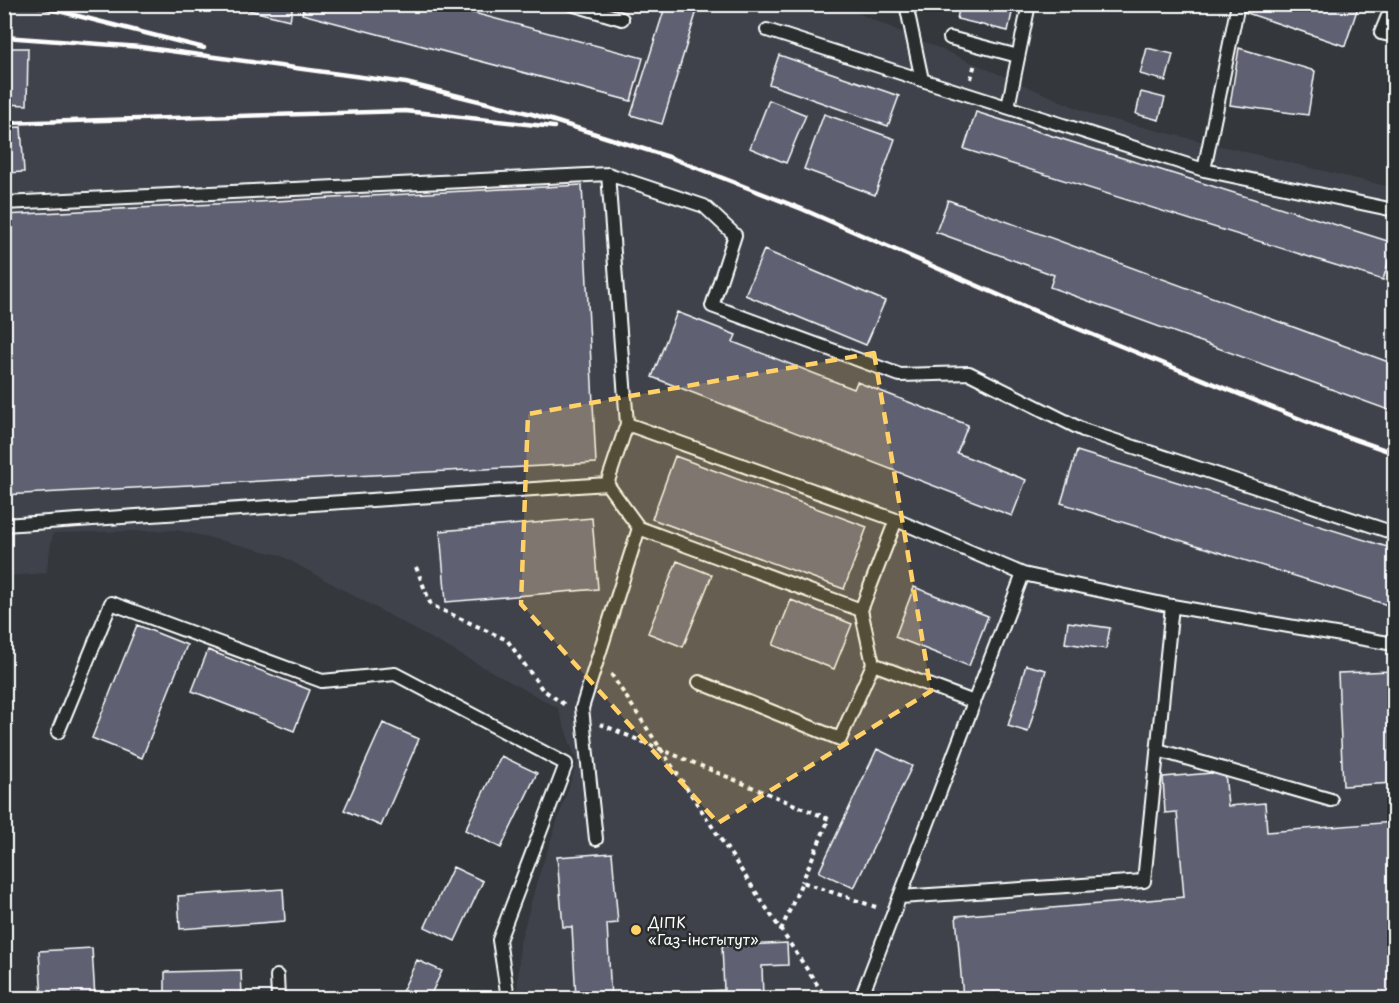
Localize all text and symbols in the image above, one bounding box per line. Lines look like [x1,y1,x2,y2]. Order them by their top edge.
place label: ДІПК «Газ-інстытут» [647,910,759,950]
marker: ДІПК «Газ-інстытут» [629,923,643,937]

